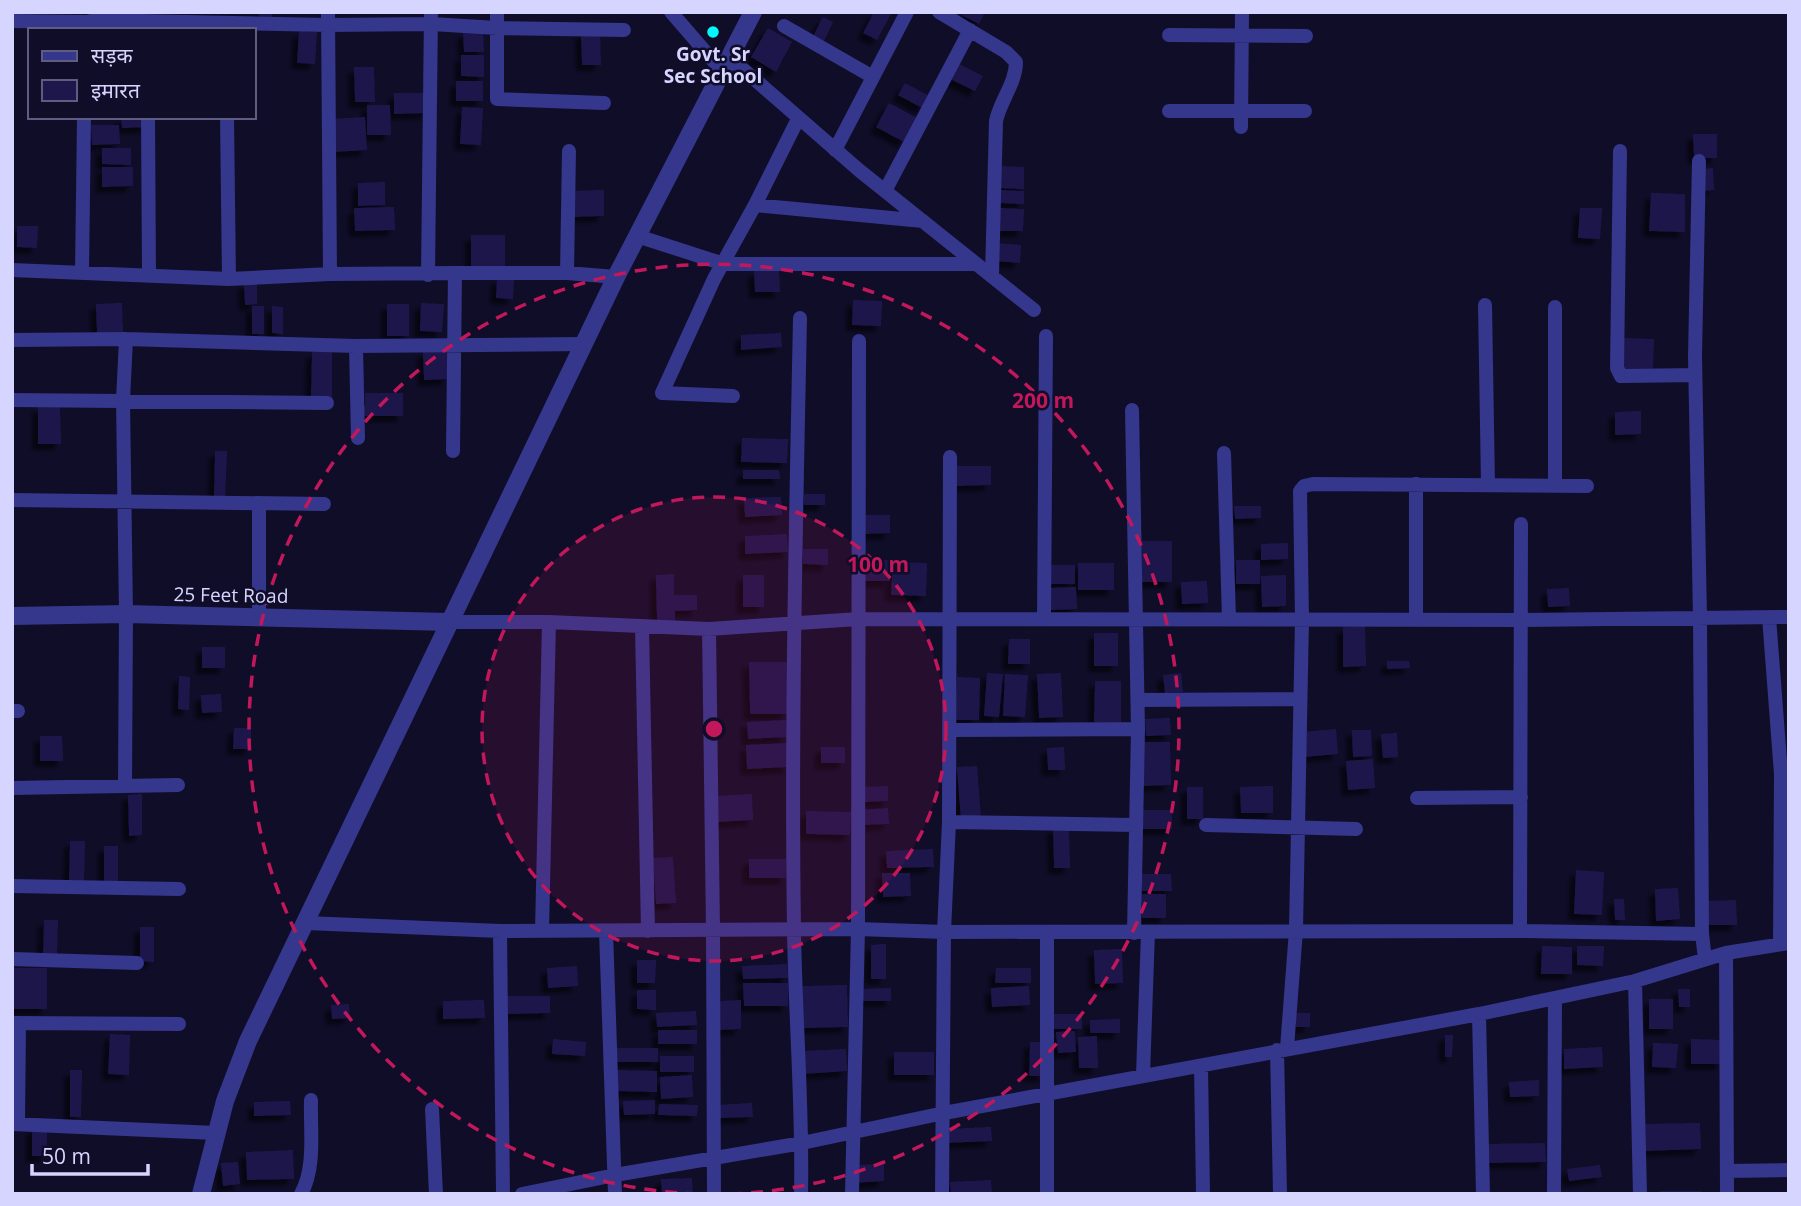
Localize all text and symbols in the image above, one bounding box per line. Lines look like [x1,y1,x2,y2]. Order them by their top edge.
marker: Govt. Sr Sec School [705,24,721,40]
legend [28,28,256,119]
text: सड़क [91,41,133,69]
place label: Govt. Sr Sec School [664,41,762,89]
text: इमारत [91,76,141,104]
text: 200 m [1012,386,1074,414]
text: 100 m [847,550,909,578]
street label: 25 Feet Road [173,581,289,609]
centre of rings [702,717,726,741]
scale bar [32,1132,147,1176]
text: 50 m [42,1142,91,1170]

